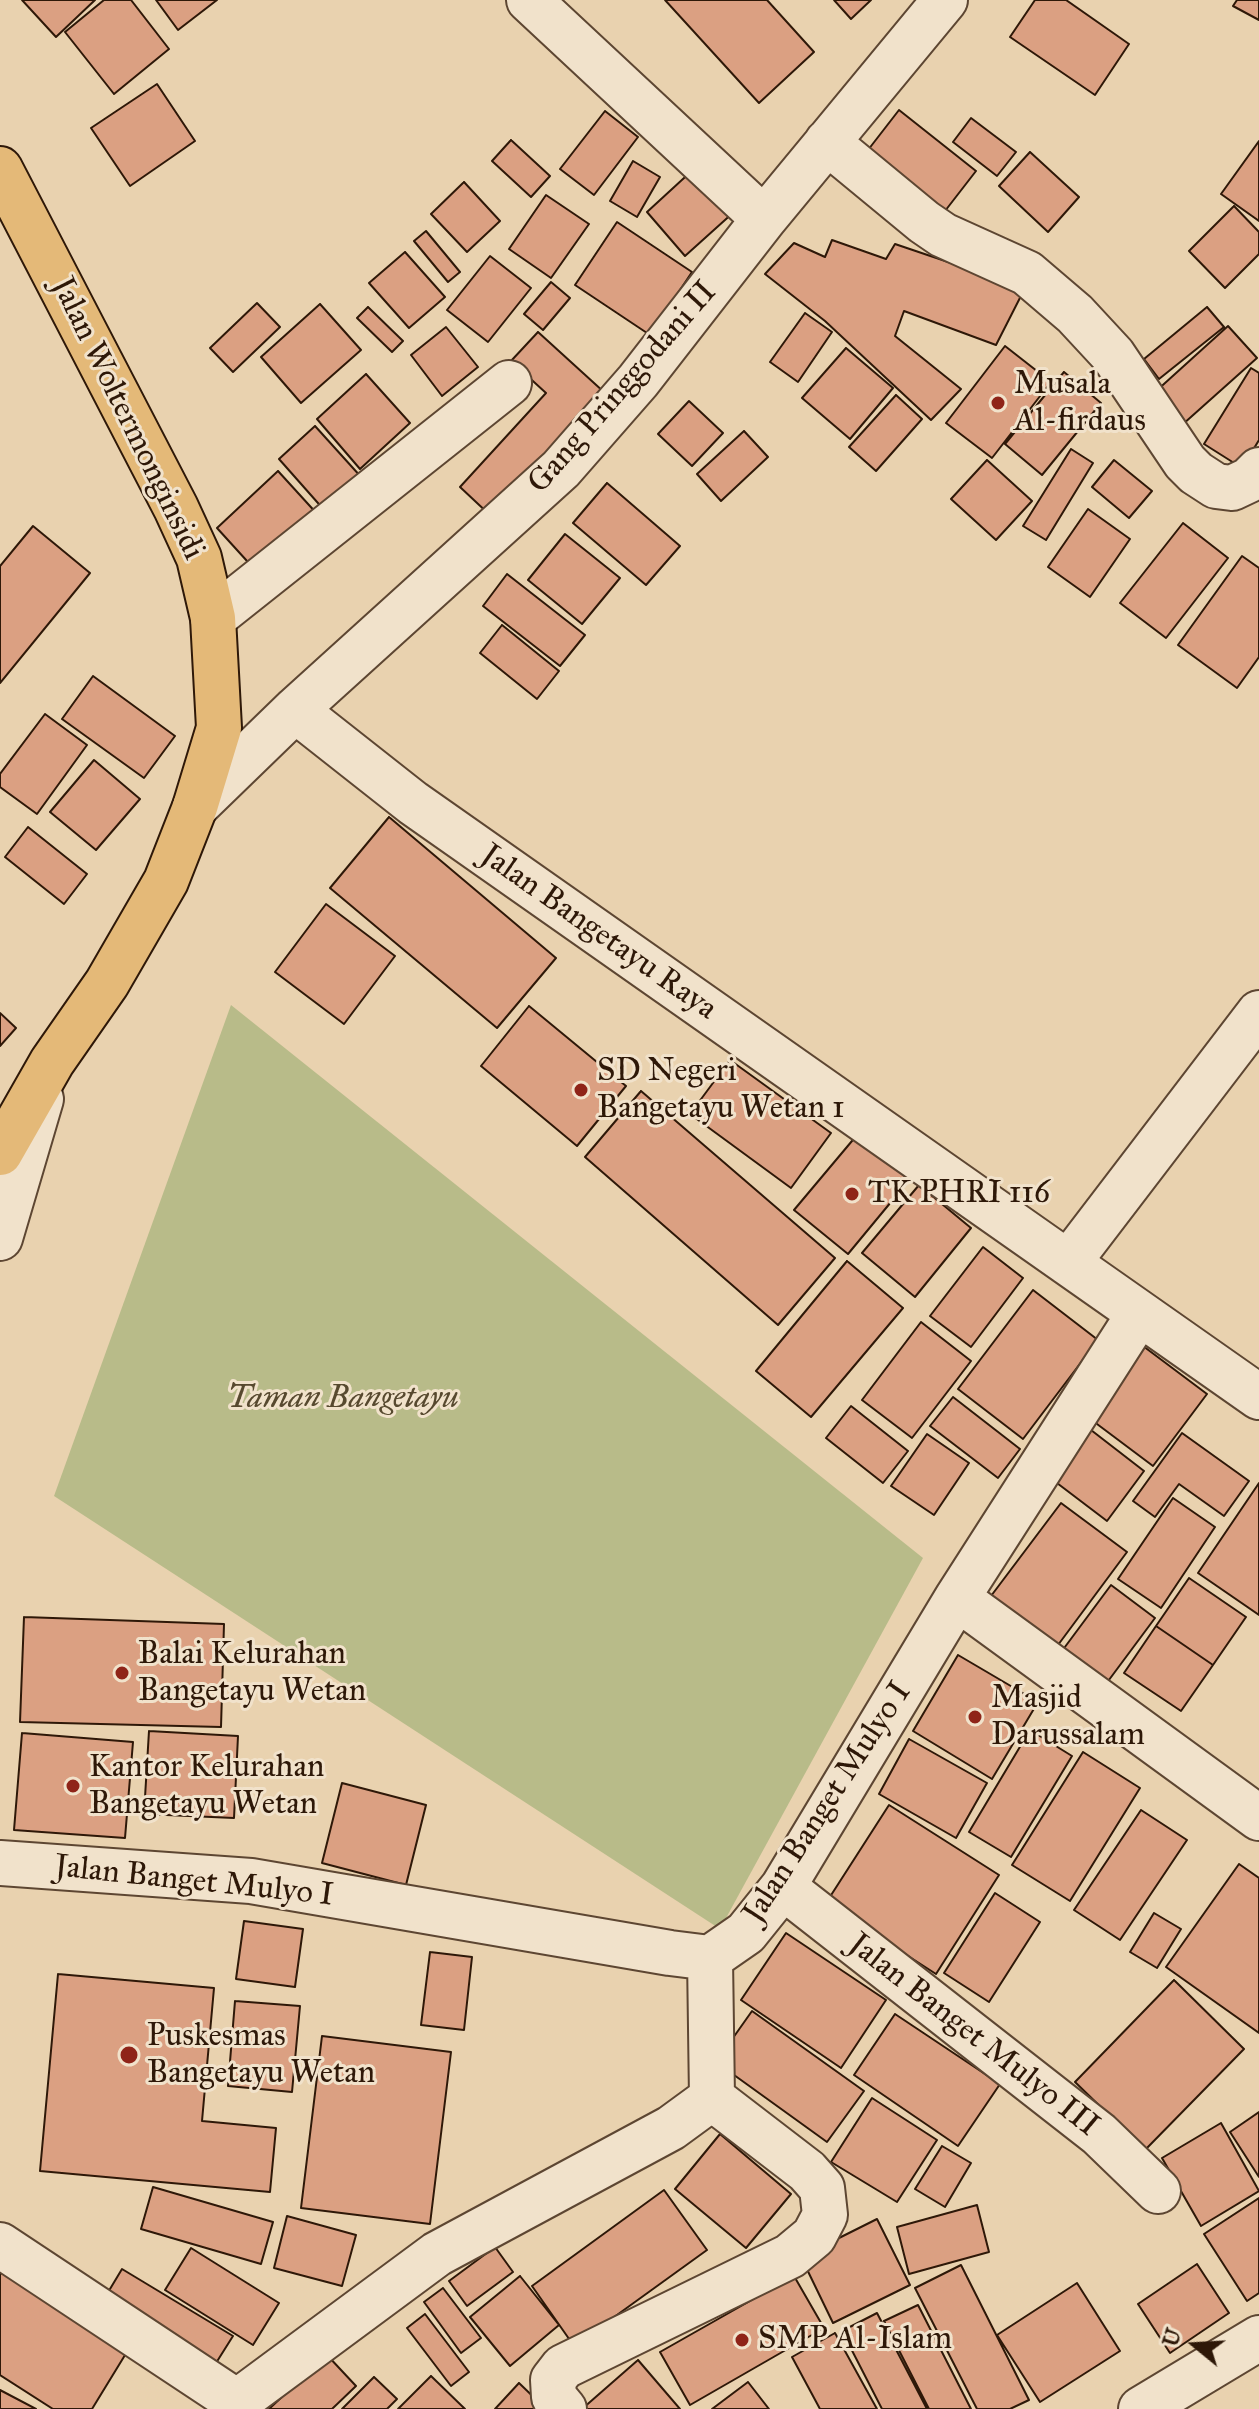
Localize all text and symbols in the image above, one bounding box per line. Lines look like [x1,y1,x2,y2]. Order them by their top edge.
street label: Jalan Woltermonginsidi [42,272,212,566]
street label: Gang Pringgodani II [520,274,726,502]
place label: Musala Al-firdaus [1014,366,1146,441]
marker: Musala Al-firdaus [989,394,1007,412]
street label: Jalan Bangetayu Raya [472,837,724,1029]
place label: SD Negeri Bangetayu Wetan 1 [597,1053,845,1128]
marker: SD Negeri Bangetayu Wetan 1 [572,1081,590,1099]
place label: TK PHRI 116 [868,1175,1050,1213]
marker: TK PHRI 116 [843,1185,861,1203]
park label: Taman Bangetayu [227,1380,459,1418]
place label: Balai Kelurahan Bangetayu Wetan [138,1636,366,1711]
marker: Balai Kelurahan Bangetayu Wetan [113,1664,131,1682]
street label: Jalan Banget Mulyo I [736,1675,920,1931]
place label: Masjid Darussalam [991,1680,1145,1755]
marker: Masjid Darussalam [966,1708,984,1726]
place label: Kantor Kelurahan Bangetayu Wetan [89,1749,324,1824]
marker: Kantor Kelurahan Bangetayu Wetan [64,1777,82,1795]
street label: Jalan Banget Mulyo I [53,1848,335,1916]
street label: Jalan Banget Mulyo III [840,1926,1106,2146]
place label: Puskesmas Bangetayu Wetan [147,2018,375,2093]
marker: Puskesmas Bangetayu Wetan [118,2044,140,2066]
north arrow [1155,2305,1235,2385]
place label: SMP Al-Islam [758,2321,952,2359]
text: U [1156,2325,1187,2350]
marker: SMP Al-Islam [733,2331,751,2349]

